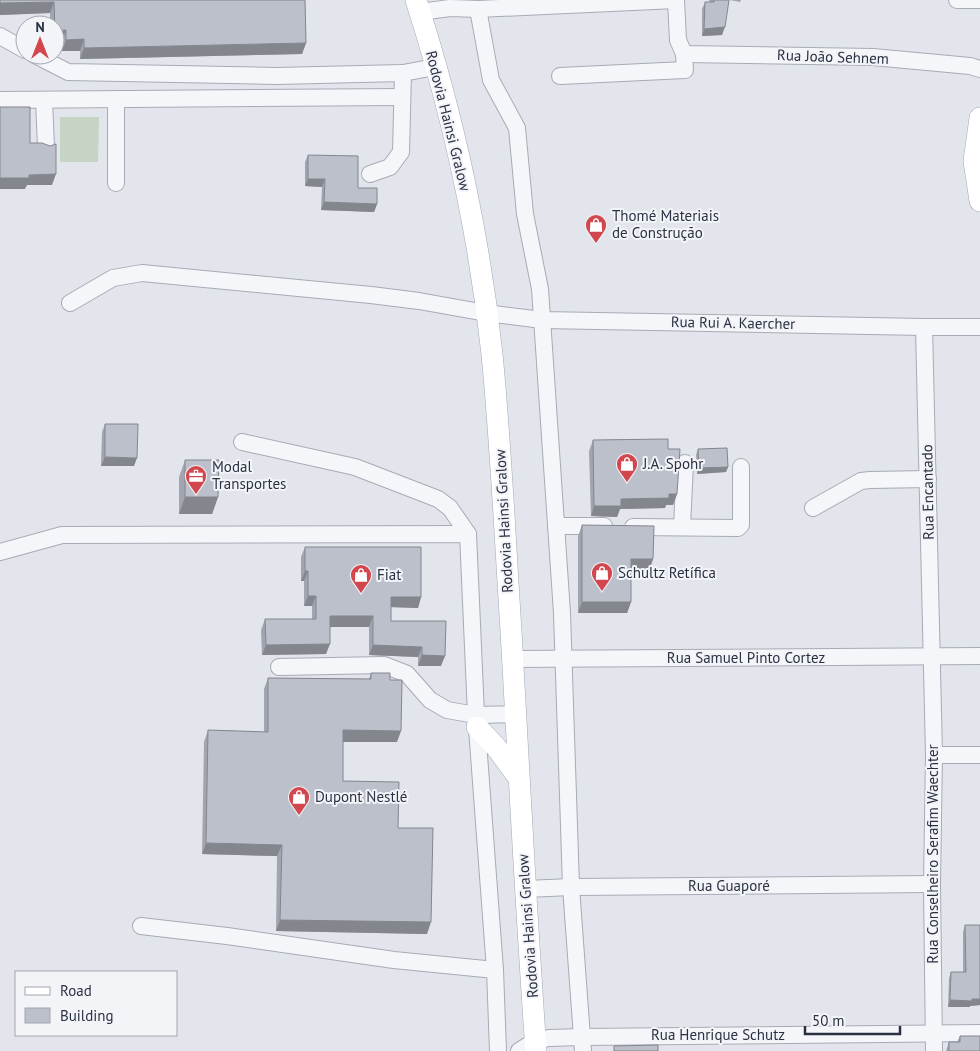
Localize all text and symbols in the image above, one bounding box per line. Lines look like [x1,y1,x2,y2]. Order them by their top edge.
north arrow [15,15,65,65]
text: N [35,18,45,36]
street label: Rua João Sehnem [777,45,889,68]
street label: Rodovia Hainsi Gralow [422,49,475,193]
place label: Thomé Materiais de Construção [612,206,719,242]
shop icon: Thomé Materiais de Construção [584,213,608,244]
street label: Rua Rui A. Kaercher [671,312,795,333]
street label: Rua Encantado [917,444,938,540]
street label: Rodovia Hainsi Gralow [490,449,517,593]
shop icon: J.A. Spohr [615,452,639,483]
place label: J.A. Spohr [642,454,703,473]
place label: Modal Transportes [212,457,286,493]
office icon: Modal Transportes [184,464,208,495]
shop icon: Schultz Retífica [590,561,614,592]
shop icon: Fiat [349,563,373,594]
place label: Schultz Retífica [618,563,716,582]
place label: Fiat [377,565,401,584]
street label: Rua Samuel Pinto Cortez [667,648,825,667]
street label: Rua Conselheiro Serafim Waechter [923,744,942,964]
shop icon: Dupont Nestlé [287,785,311,816]
place label: Dupont Nestlé [315,787,407,806]
street label: Rodovia Hainsi Gralow [513,854,542,999]
street label: Rua Guaporé [688,876,770,895]
legend [15,971,178,1036]
text: Road [60,981,92,1000]
scale bar [805,1004,900,1036]
text: Building [60,1006,114,1025]
text: 50 m [812,1011,845,1030]
street label: Rua Henrique Schutz [651,1025,785,1044]

